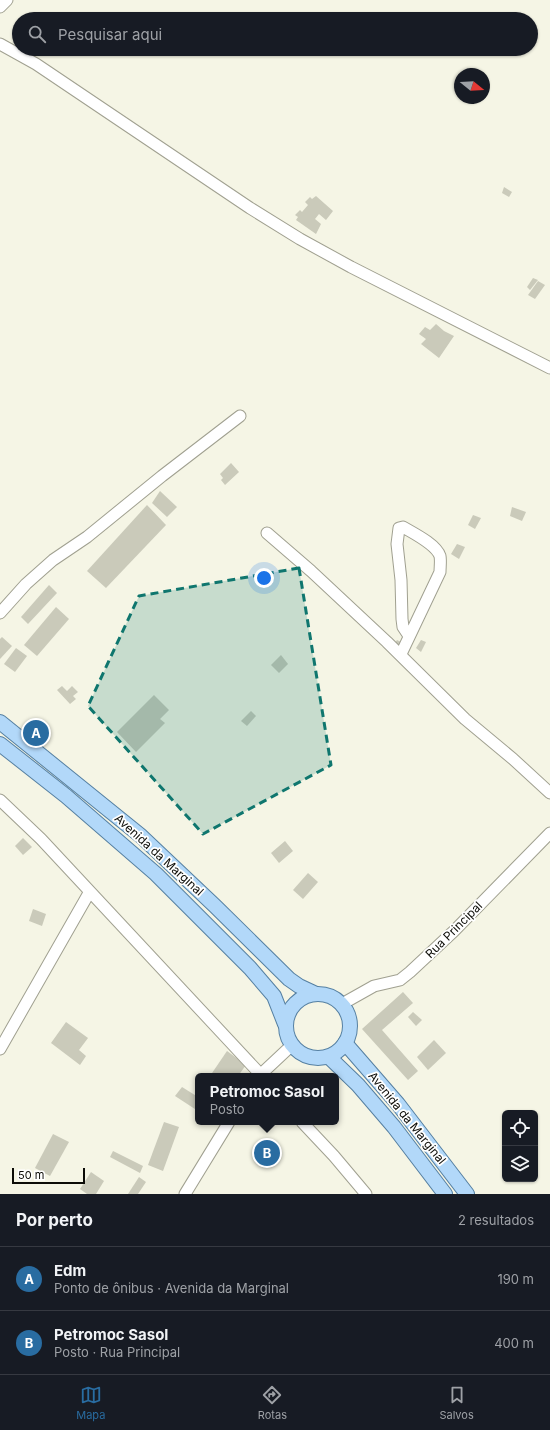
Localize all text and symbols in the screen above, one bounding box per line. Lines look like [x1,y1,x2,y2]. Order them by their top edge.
search box [12,12,538,56]
icon: search [26,23,48,45]
text: Pesquisar aqui [58,25,162,44]
north arrow [454,68,490,104]
your location [254,568,274,588]
pin: A [23,718,49,748]
street label: Avenida da Marginal [112,811,207,899]
street label: Rua Principal [422,898,485,961]
street label: Avenida da Marginal [365,1068,449,1167]
popup [195,1073,339,1125]
text: Petromoc Sasol [210,1082,324,1101]
text: Posto [210,1101,245,1117]
map controls [502,1110,538,1182]
button: locate [502,1110,538,1146]
pin: B [254,1138,280,1168]
button: layers [502,1146,538,1182]
scale bar [12,1166,85,1185]
text: 50 m [18,1168,44,1182]
text: Por perto [16,1210,93,1230]
text: 2 resultados [458,1212,534,1228]
text: Edm [54,1261,86,1280]
text: A [24,1271,34,1287]
text: 190 m [497,1271,534,1287]
text: Ponto de ônibus · Avenida da Marginal [54,1280,289,1296]
text: Petromoc Sasol [54,1325,168,1344]
text: B [25,1335,33,1351]
text: 400 m [494,1335,534,1351]
text: Posto · Rua Principal [54,1344,180,1360]
tab: Mapa [76,1384,105,1422]
tab: Rotas [258,1384,287,1422]
tab: Salvos [439,1384,474,1422]

